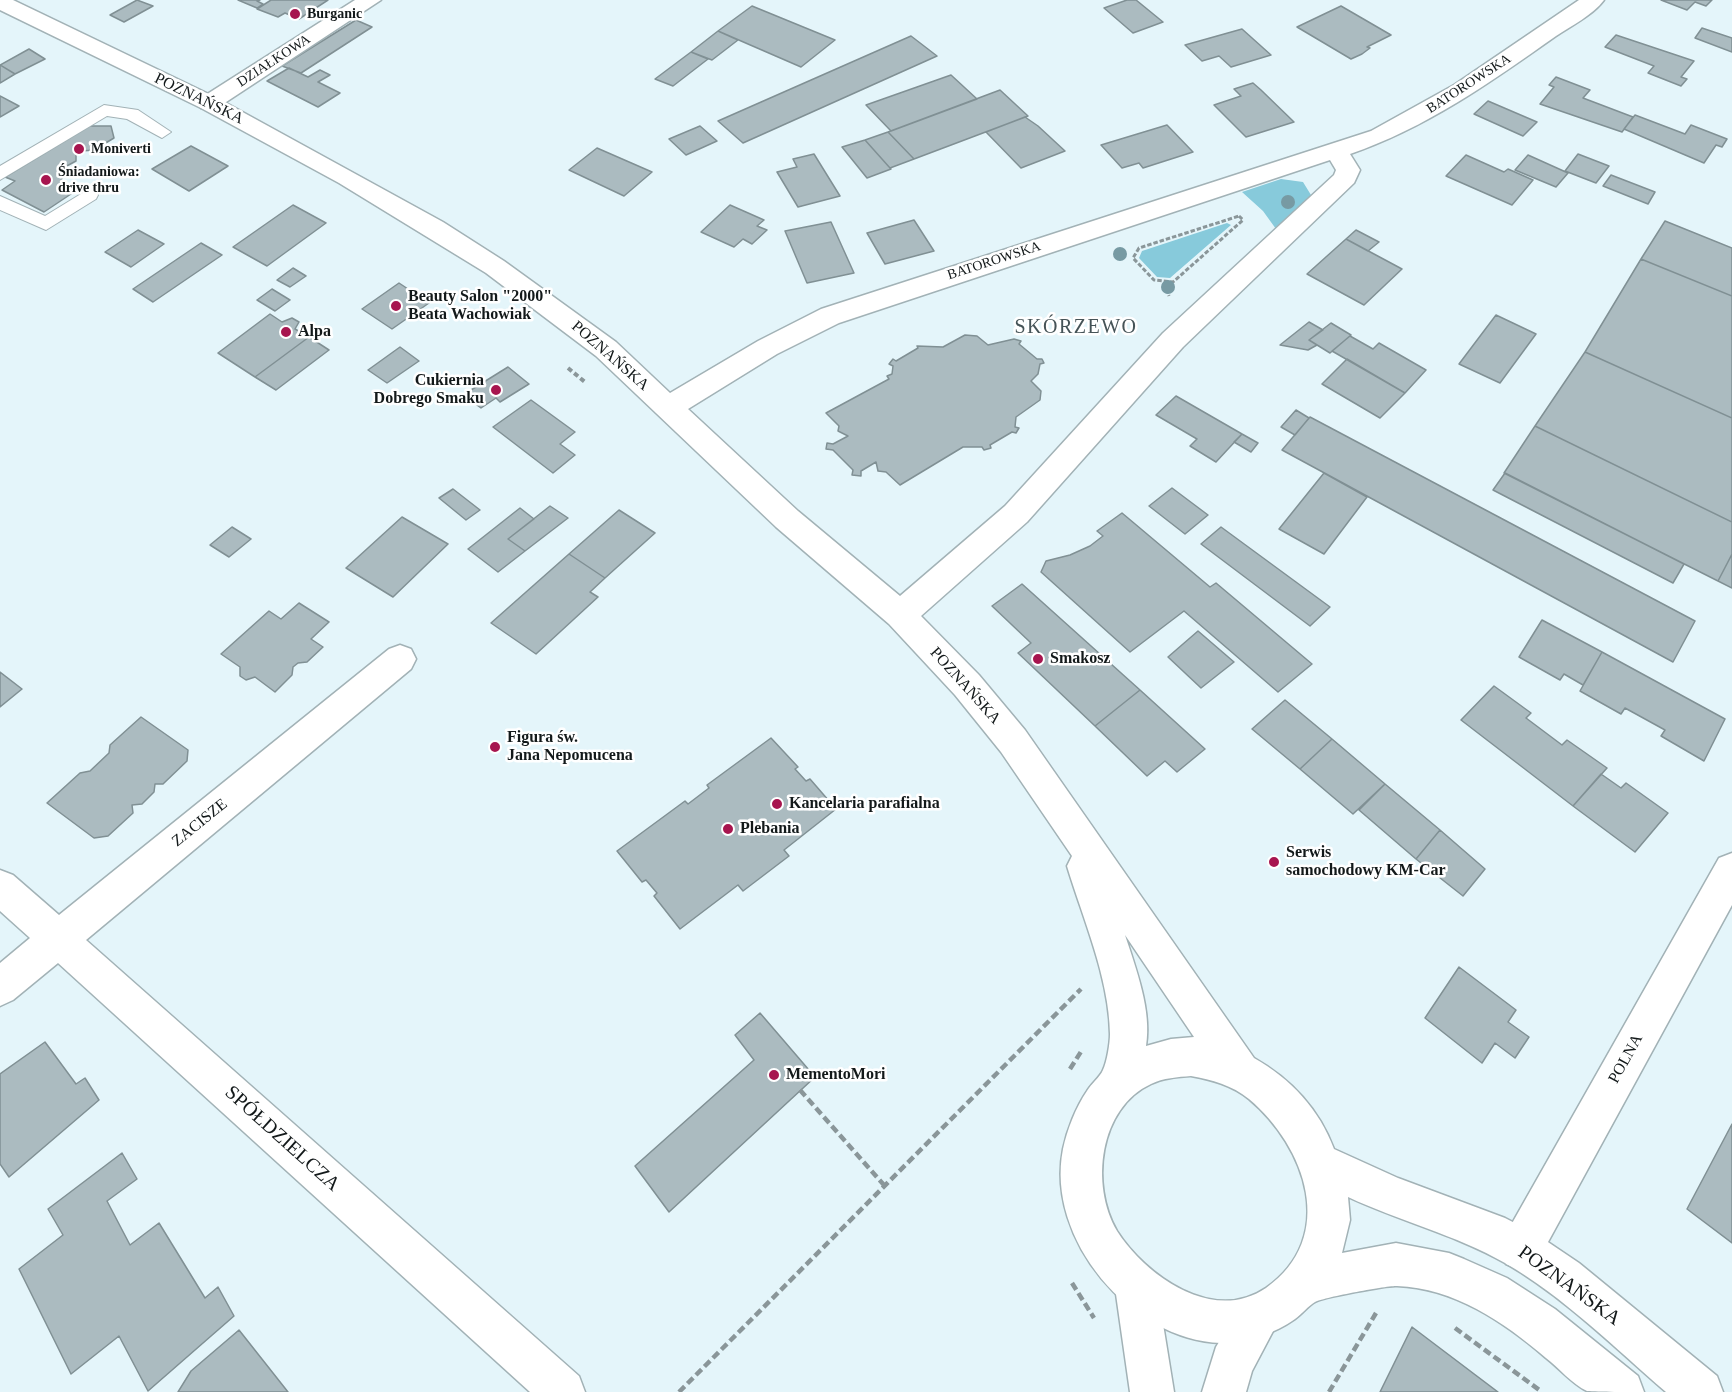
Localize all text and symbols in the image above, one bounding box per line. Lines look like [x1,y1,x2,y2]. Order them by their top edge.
place label: Burganic [307,6,362,22]
marker: Burganic [288,7,302,21]
street label: DZIAŁKOWA [234,31,314,91]
street label: BATOROWSKA [1424,51,1514,117]
street label: POZNAŃSKA [151,69,247,129]
place label: Moniverti [91,141,151,157]
marker: Moniverti [72,142,86,156]
place label: Śniadaniowa: drive thru [58,164,140,196]
marker: Śniadaniowa: drive thru [39,173,53,187]
street label: BATOROWSKA [945,238,1043,284]
place label: Beauty Salon "2000" Beata Wachowiak [408,287,552,325]
marker: Beauty Salon "2000" Beata Wachowiak [389,299,403,313]
district label: SKÓRZEWO [1014,316,1138,340]
street label: POZNAŃSKA [567,317,653,395]
place label: Alpa [298,322,331,342]
marker: Alpa [279,325,293,339]
place label: Cukiernia Dobrego Smaku [374,371,484,409]
marker: Cukiernia Dobrego Smaku [489,383,503,397]
street label: POZNAŃSKA [925,644,1005,728]
place label: Smakosz [1050,649,1110,669]
marker: Smakosz [1031,652,1045,666]
place label: Figura św. Jana Nepomucena [507,728,633,766]
marker: Figura św. Jana Nepomucena [488,740,502,754]
place label: Kancelaria parafialna [789,794,940,814]
street label: ZACISZE [168,795,232,851]
marker: Kancelaria parafialna [770,797,784,811]
place label: Plebania [740,819,800,839]
marker: Plebania [721,822,735,836]
place label: Serwis samochodowy KM-Car [1286,843,1446,881]
marker: Serwis samochodowy KM-Car [1267,855,1281,869]
street label: POLNA [1605,1031,1647,1087]
place label: MementoMori [786,1065,886,1085]
marker: MementoMori [767,1068,781,1082]
street label: SPÓŁDZIELCZA [219,1081,345,1197]
street label: POZNAŃSKA [1513,1241,1625,1331]

